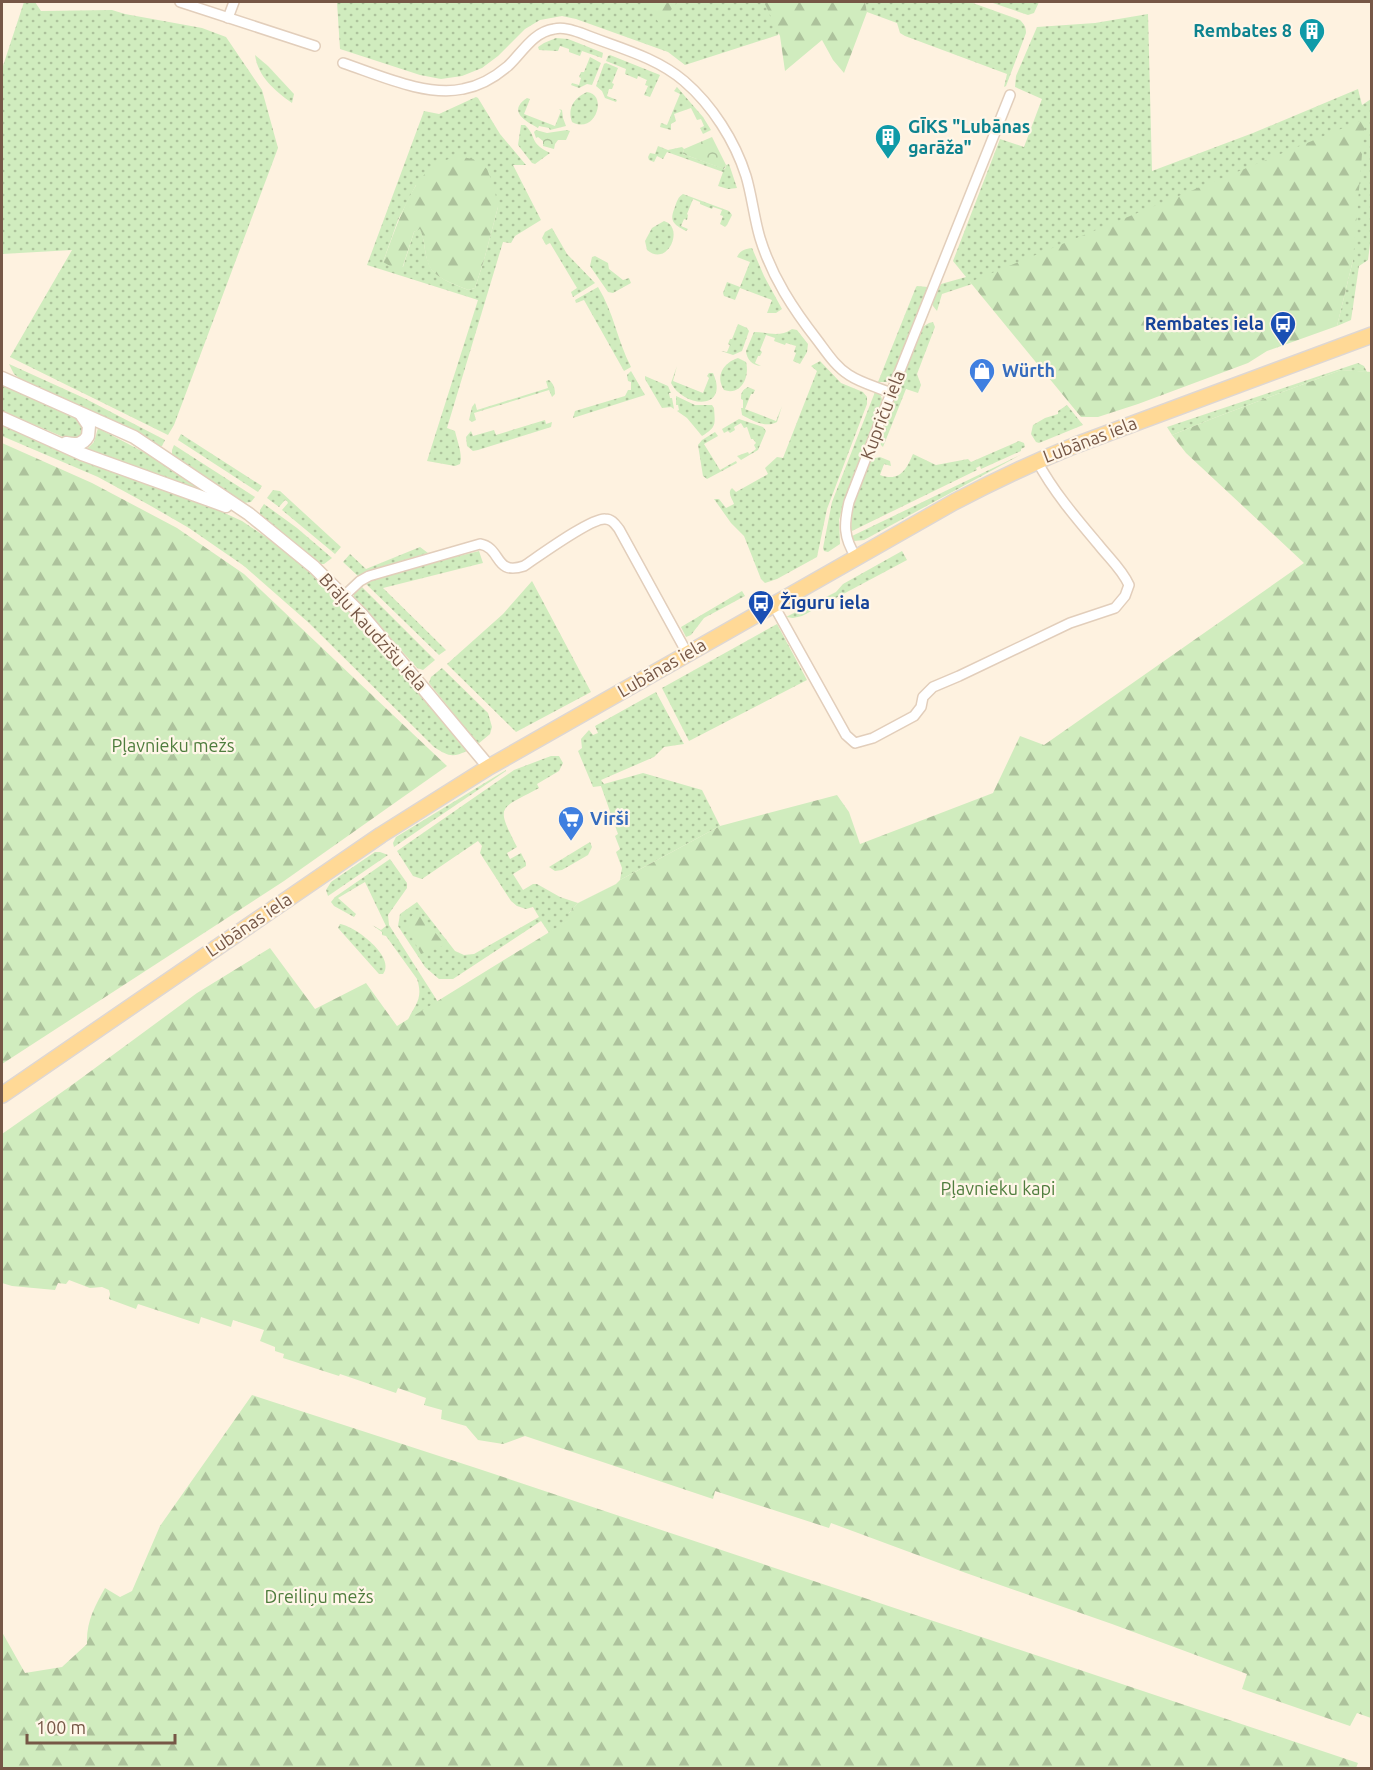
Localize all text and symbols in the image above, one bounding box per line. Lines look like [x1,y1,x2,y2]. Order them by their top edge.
building icon: Rembates 8 [1297,16,1327,54]
place label: Rembates 8 [1193,20,1292,40]
place label: GĪKS "Lubānas garāža" [908,116,1030,157]
building icon: GĪKS "Lubānas garāža" [873,122,903,160]
bus stop icon: Rembates iela [1268,309,1298,347]
place label: Rembates iela [1145,313,1264,333]
shop icon: Würth [967,356,997,394]
place label: Würth [1002,360,1055,380]
street label: Kupriču iela [856,367,908,462]
street label: Lubānas iela [1040,412,1139,466]
street label: Brāļu Kaudzīšu iela [316,569,432,694]
bus stop icon: Žīguru iela [746,588,776,626]
place label: Žīguru iela [780,591,870,612]
street label: Lubānas iela [614,634,709,701]
park label: Pļavnieku mežs [111,735,235,755]
supermarket icon: Virši [556,804,586,842]
place label: Virši [590,808,629,828]
street label: Lubānas iela [202,888,295,960]
park label: Pļavnieku kapi [941,1178,1055,1198]
park label: Dreiliņu mežs [264,1586,374,1606]
scale bar [27,1707,176,1745]
text: 100 m [36,1717,86,1737]

